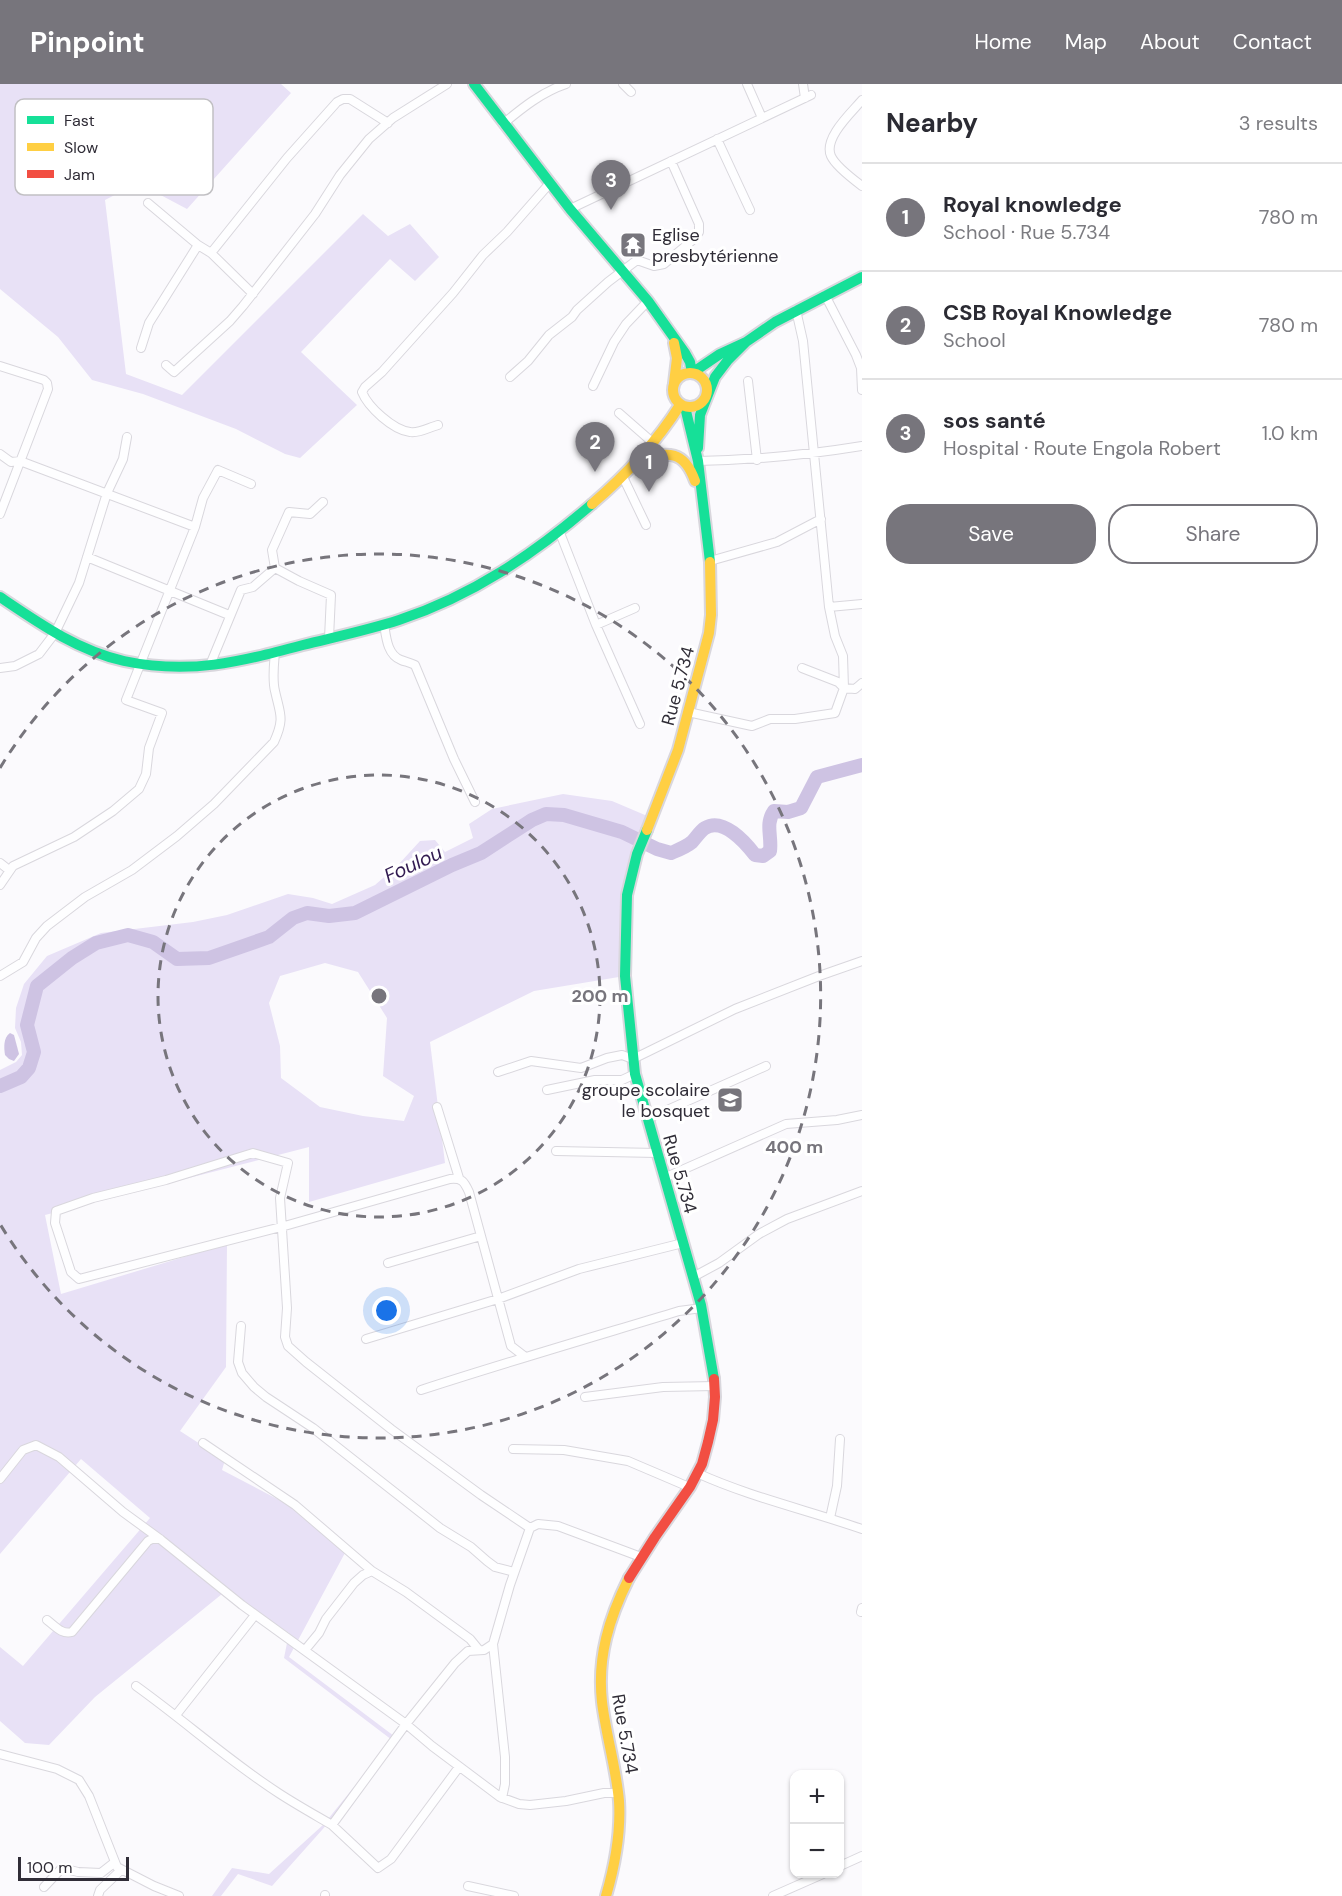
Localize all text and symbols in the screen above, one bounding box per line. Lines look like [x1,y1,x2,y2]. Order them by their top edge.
text: Pinpoint [30,24,145,61]
text: Home [974,28,1032,56]
text: Map [1065,28,1107,56]
text: About [1140,28,1200,56]
text: Contact [1233,28,1312,56]
legend [15,99,213,195]
text: Nearby [886,106,978,140]
text: Fast [64,110,95,131]
text: 3 results [1239,110,1318,136]
text: Slow [64,137,98,158]
pin: 3 [592,160,630,210]
text: Jam [64,164,95,185]
text: Royal knowledge [943,190,1122,219]
text: 1 [902,204,909,230]
text: 780 m [1259,204,1318,230]
text: School · Rue 5.734 [943,219,1110,245]
place label: Eglise presbytérienne [652,223,779,268]
temple icon: Eglise presbytérienne [618,230,648,260]
text: CSB Royal Knowledge [943,298,1172,327]
text: 2 [900,312,911,338]
text: 780 m [1259,312,1318,338]
text: School [943,327,1006,353]
text: sos santé [943,406,1046,435]
text: 3 [899,420,912,446]
text: 1.0 km [1262,420,1318,446]
pin: 2 [576,422,614,472]
text: Hospital · Route Engola Robert [943,435,1221,461]
pin: 1 [630,442,668,492]
button: Save [886,504,1096,564]
button: Share [1108,504,1318,564]
street label: Rue 5.734 [656,644,700,728]
water label: Foulou [380,839,446,889]
text: 200 m [572,984,628,1008]
centre of rings [369,986,389,1006]
place label: groupe scolaire le bosquet [582,1078,710,1123]
school or university icon: groupe scolaire le bosquet [715,1085,745,1115]
street label: Rue 5.734 [657,1132,703,1216]
text: 400 m [765,1135,823,1159]
your location [372,1296,401,1325]
street label: Rue 5.734 [606,1692,644,1776]
map controls [790,1770,844,1878]
button: + [790,1770,844,1824]
button: − [790,1824,844,1878]
scale bar [18,1854,129,1882]
text: 100 m [27,1857,72,1878]

